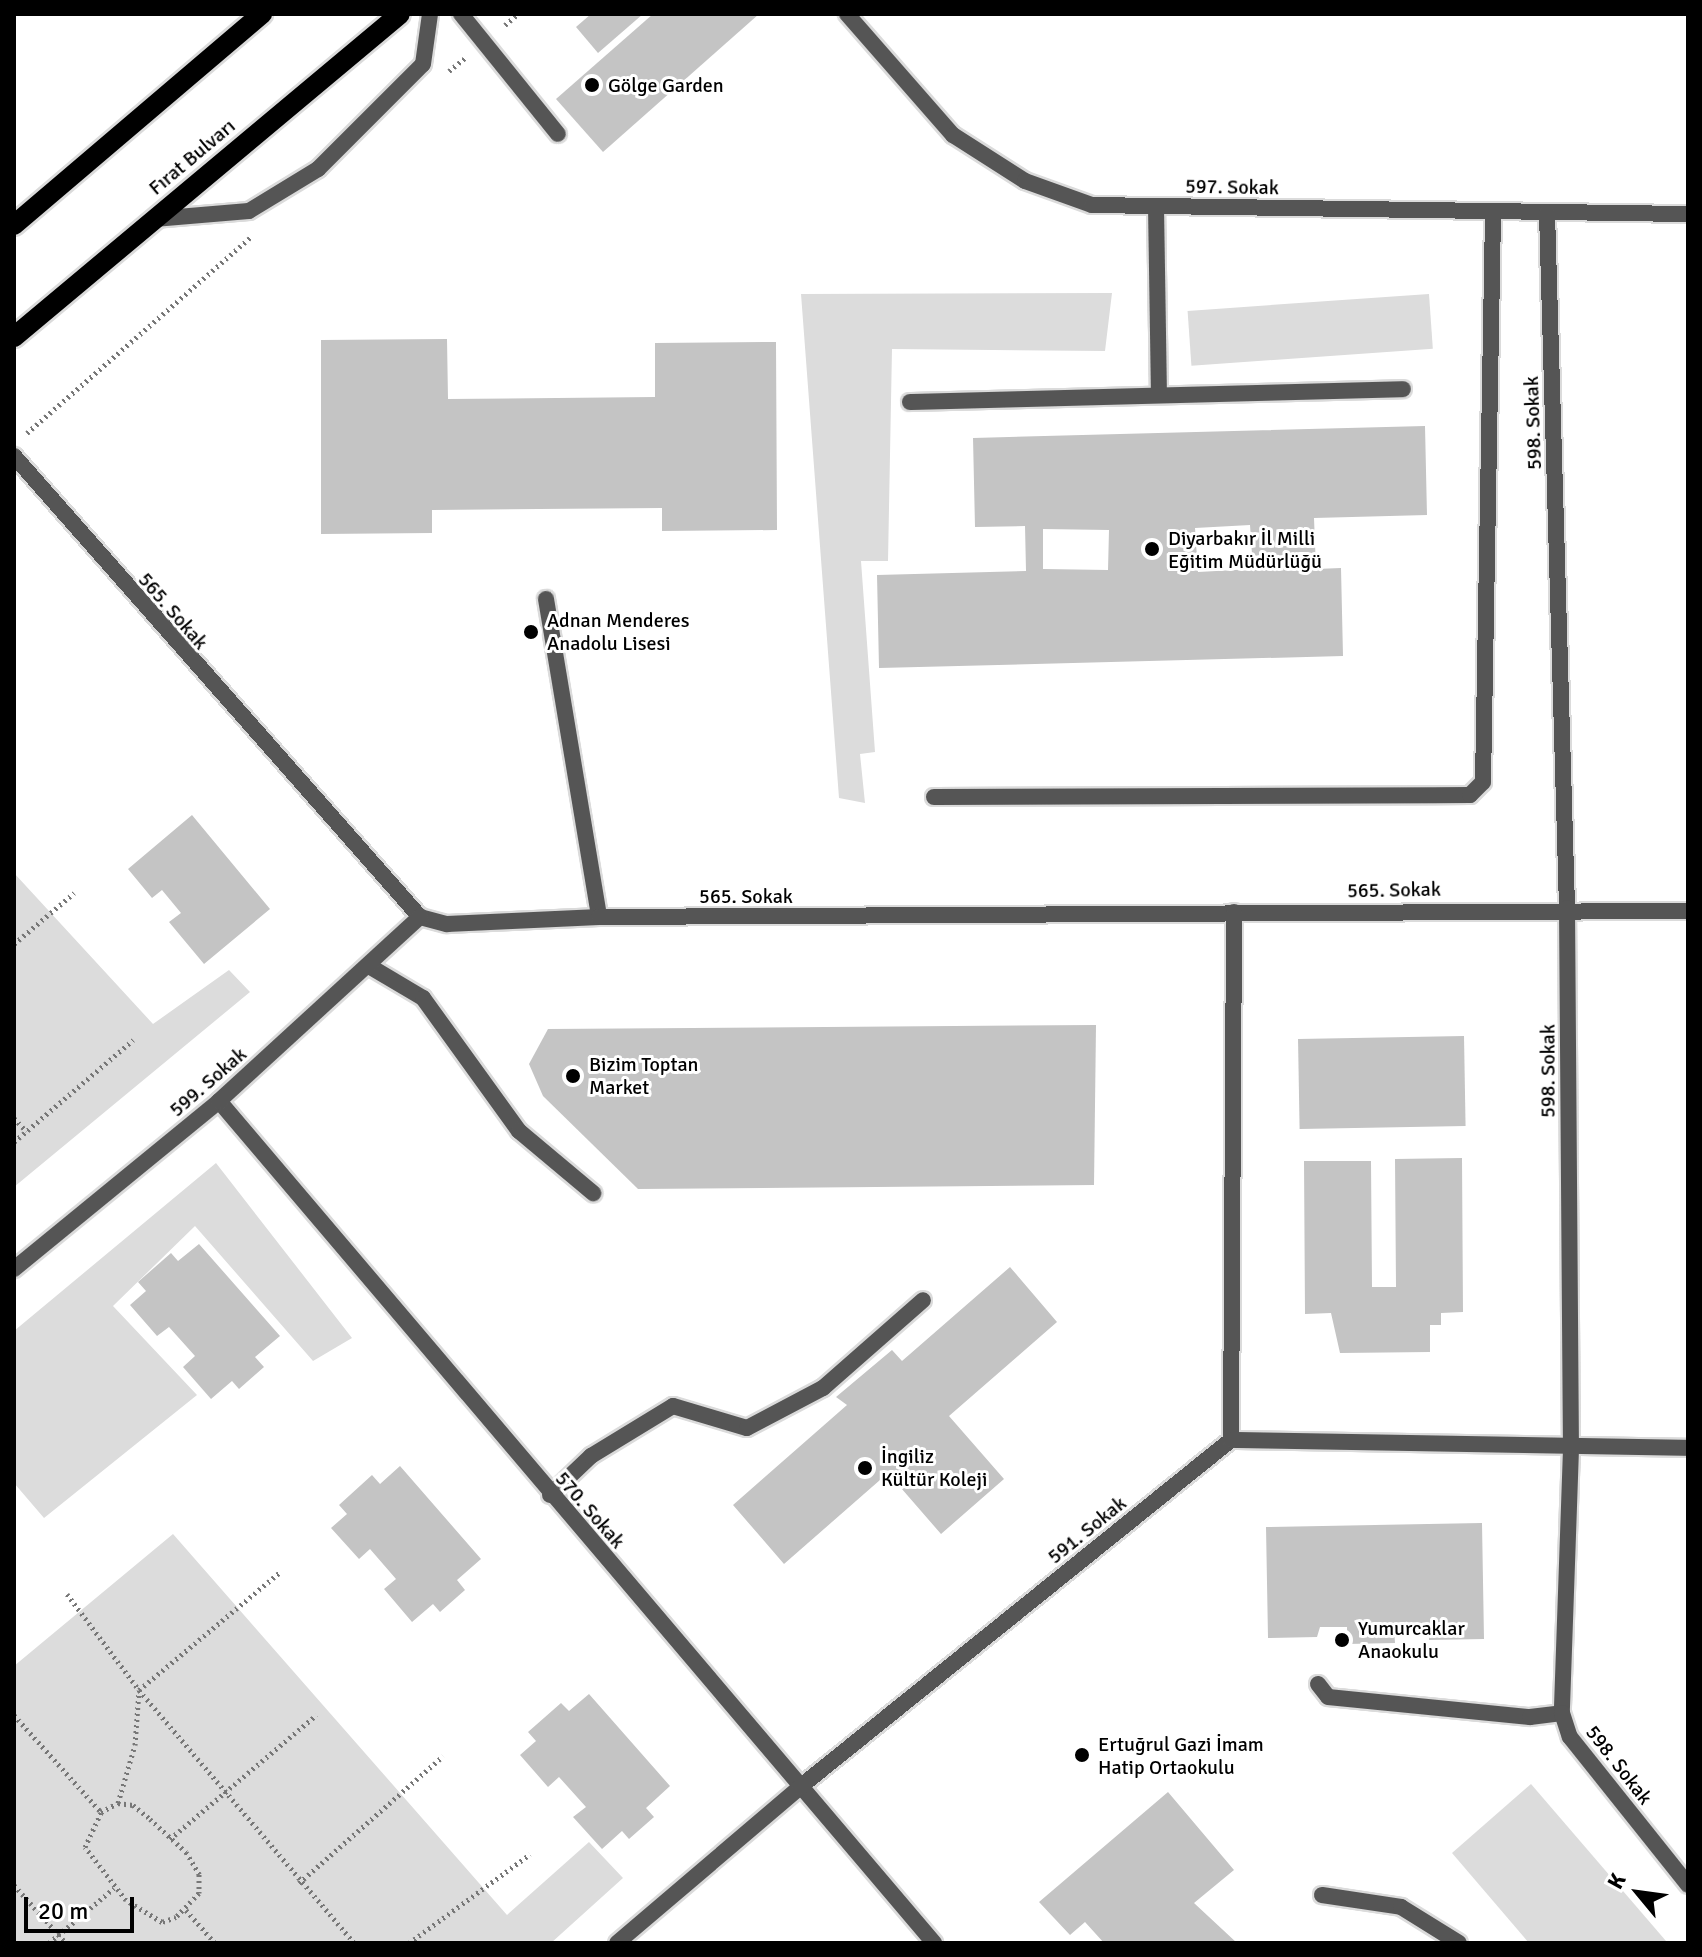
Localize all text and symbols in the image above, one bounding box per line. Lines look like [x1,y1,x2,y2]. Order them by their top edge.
place label: Gölge Garden [608,73,724,97]
marker: Gölge Garden [583,76,601,94]
street label: Fırat Bulvarı [144,114,240,200]
street label: 597. Sokak [1185,174,1279,200]
street label: 598. Sokak [1519,376,1547,470]
place label: Diyarbakır İl Milli Eğitim Müdürlüğü [1168,526,1322,573]
marker: Diyarbakır İl Milli Eğitim Müdürlüğü [1143,540,1161,558]
street label: 565. Sokak [133,568,213,654]
place label: Adnan Menderes Anadolu Lisesi [547,608,689,655]
marker: Adnan Menderes Anadolu Lisesi [522,623,540,641]
street label: 565. Sokak [1347,877,1441,903]
street label: 565. Sokak [699,884,793,908]
street label: 598. Sokak [1536,1024,1560,1118]
street label: 599. Sokak [165,1042,251,1122]
place label: Bizim Toptan Market [589,1052,698,1099]
marker: Bizim Toptan Market [564,1067,582,1085]
place label: İngiliz Kültür Koleji [881,1444,987,1491]
marker: İngiliz Kültür Koleji [856,1459,874,1477]
street label: 570. Sokak [550,1467,630,1553]
street label: 591. Sokak [1043,1491,1131,1569]
place label: Yumurcaklar Anaokulu [1358,1616,1465,1663]
marker: Yumurcaklar Anaokulu [1333,1631,1351,1649]
street label: 598. Sokak [1581,1721,1657,1809]
place label: Ertuğrul Gazi İmam Hatip Ortaokulu [1098,1732,1264,1779]
marker: Ertuğrul Gazi İmam Hatip Ortaokulu [1073,1746,1091,1764]
north arrow [1598,1853,1678,1933]
text: K [1601,1869,1632,1894]
scale bar [28,1881,138,1931]
text: 20 m [38,1896,88,1926]

